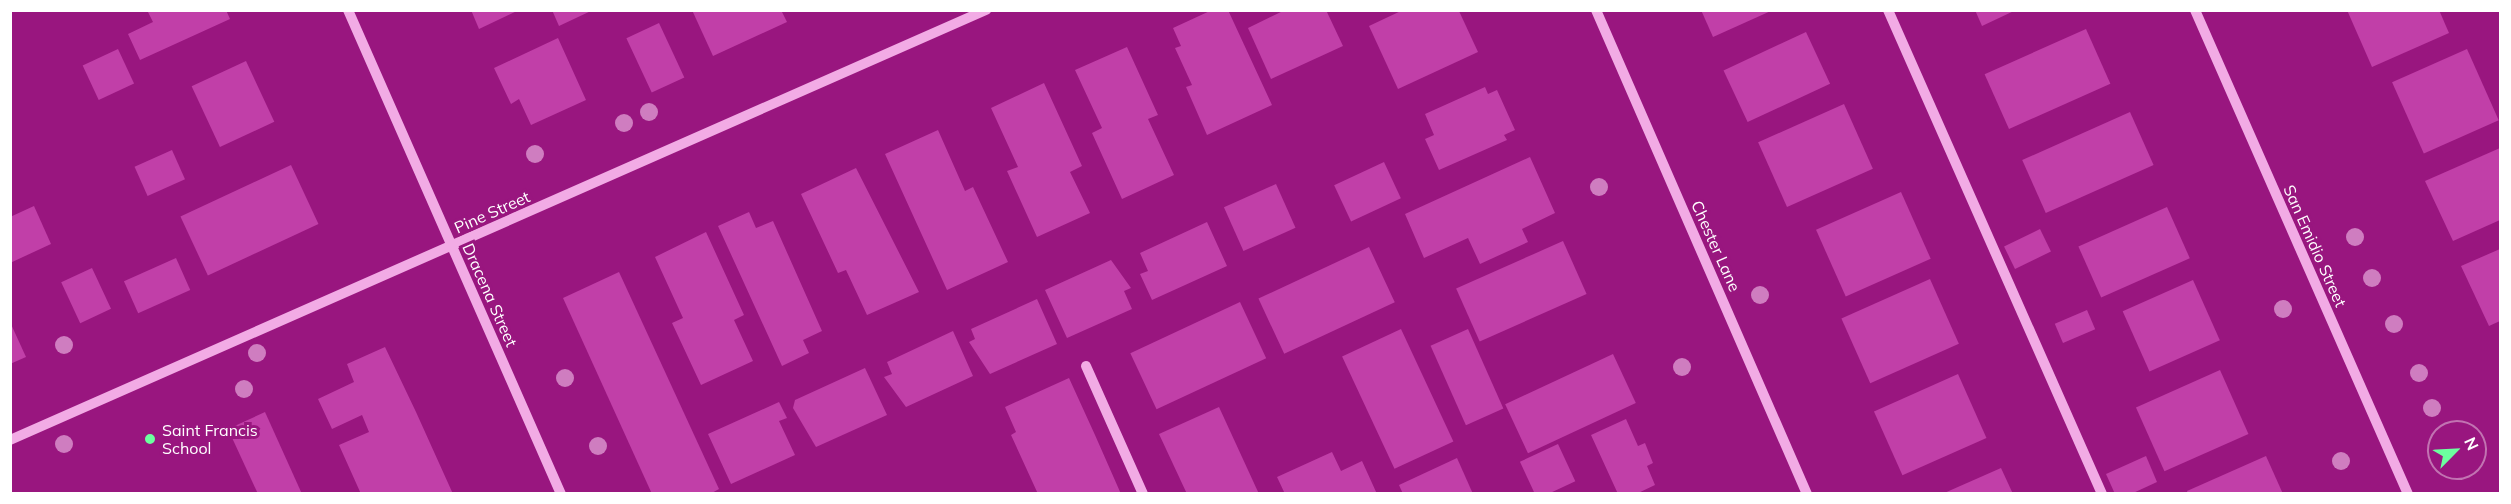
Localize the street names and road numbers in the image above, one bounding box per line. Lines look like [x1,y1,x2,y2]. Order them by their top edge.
street label: San Emidio Street [2280,182,2350,310]
street label: Pine Street [451,187,533,237]
street label: Chester Lane [1687,198,1745,294]
street label: Dracena Street [459,240,521,350]

